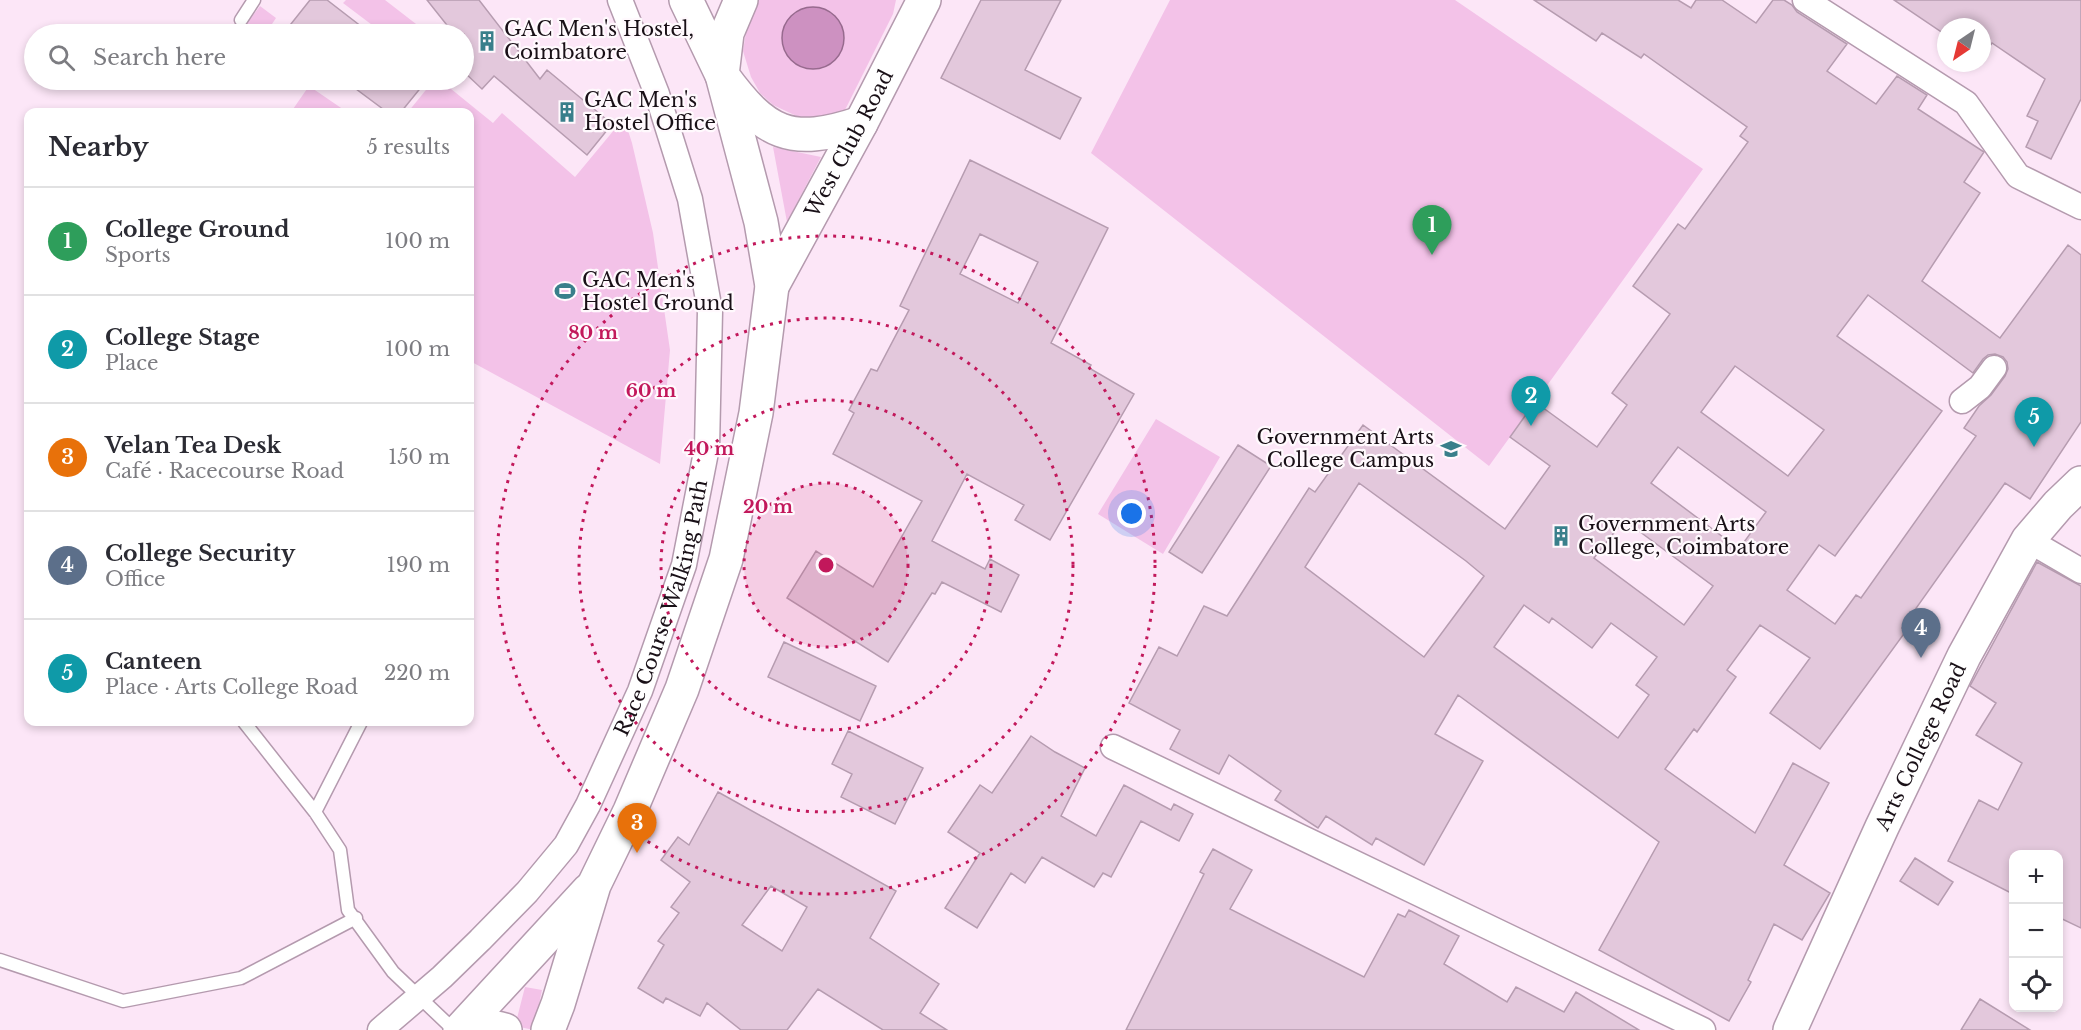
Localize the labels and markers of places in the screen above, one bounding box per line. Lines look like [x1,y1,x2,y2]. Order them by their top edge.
place label: GAC Men's Hostel, Coimbatore [504,17,694,64]
building icon: GAC Men's Hostel, Coimbatore [475,29,499,53]
place label: GAC Men's Hostel Office [584,88,716,135]
building icon: GAC Men's Hostel Office [555,100,579,124]
pin: 1 [1412,206,1452,255]
place label: GAC Men's Hostel Ground [582,268,734,315]
sports icon: GAC Men's Hostel Ground [553,279,577,303]
pin: 2 [1512,376,1550,426]
pin: 5 [2014,398,2054,447]
place label: Government Arts College Campus [1257,425,1434,472]
school or university icon: Government Arts College Campus [1439,437,1463,461]
place label: Government Arts College, Coimbatore [1578,512,1789,559]
building icon: Government Arts College, Coimbatore [1549,524,1573,548]
centre of rings [816,555,836,575]
pin: 4 [1902,608,1940,658]
pin: 3 [618,804,656,853]

